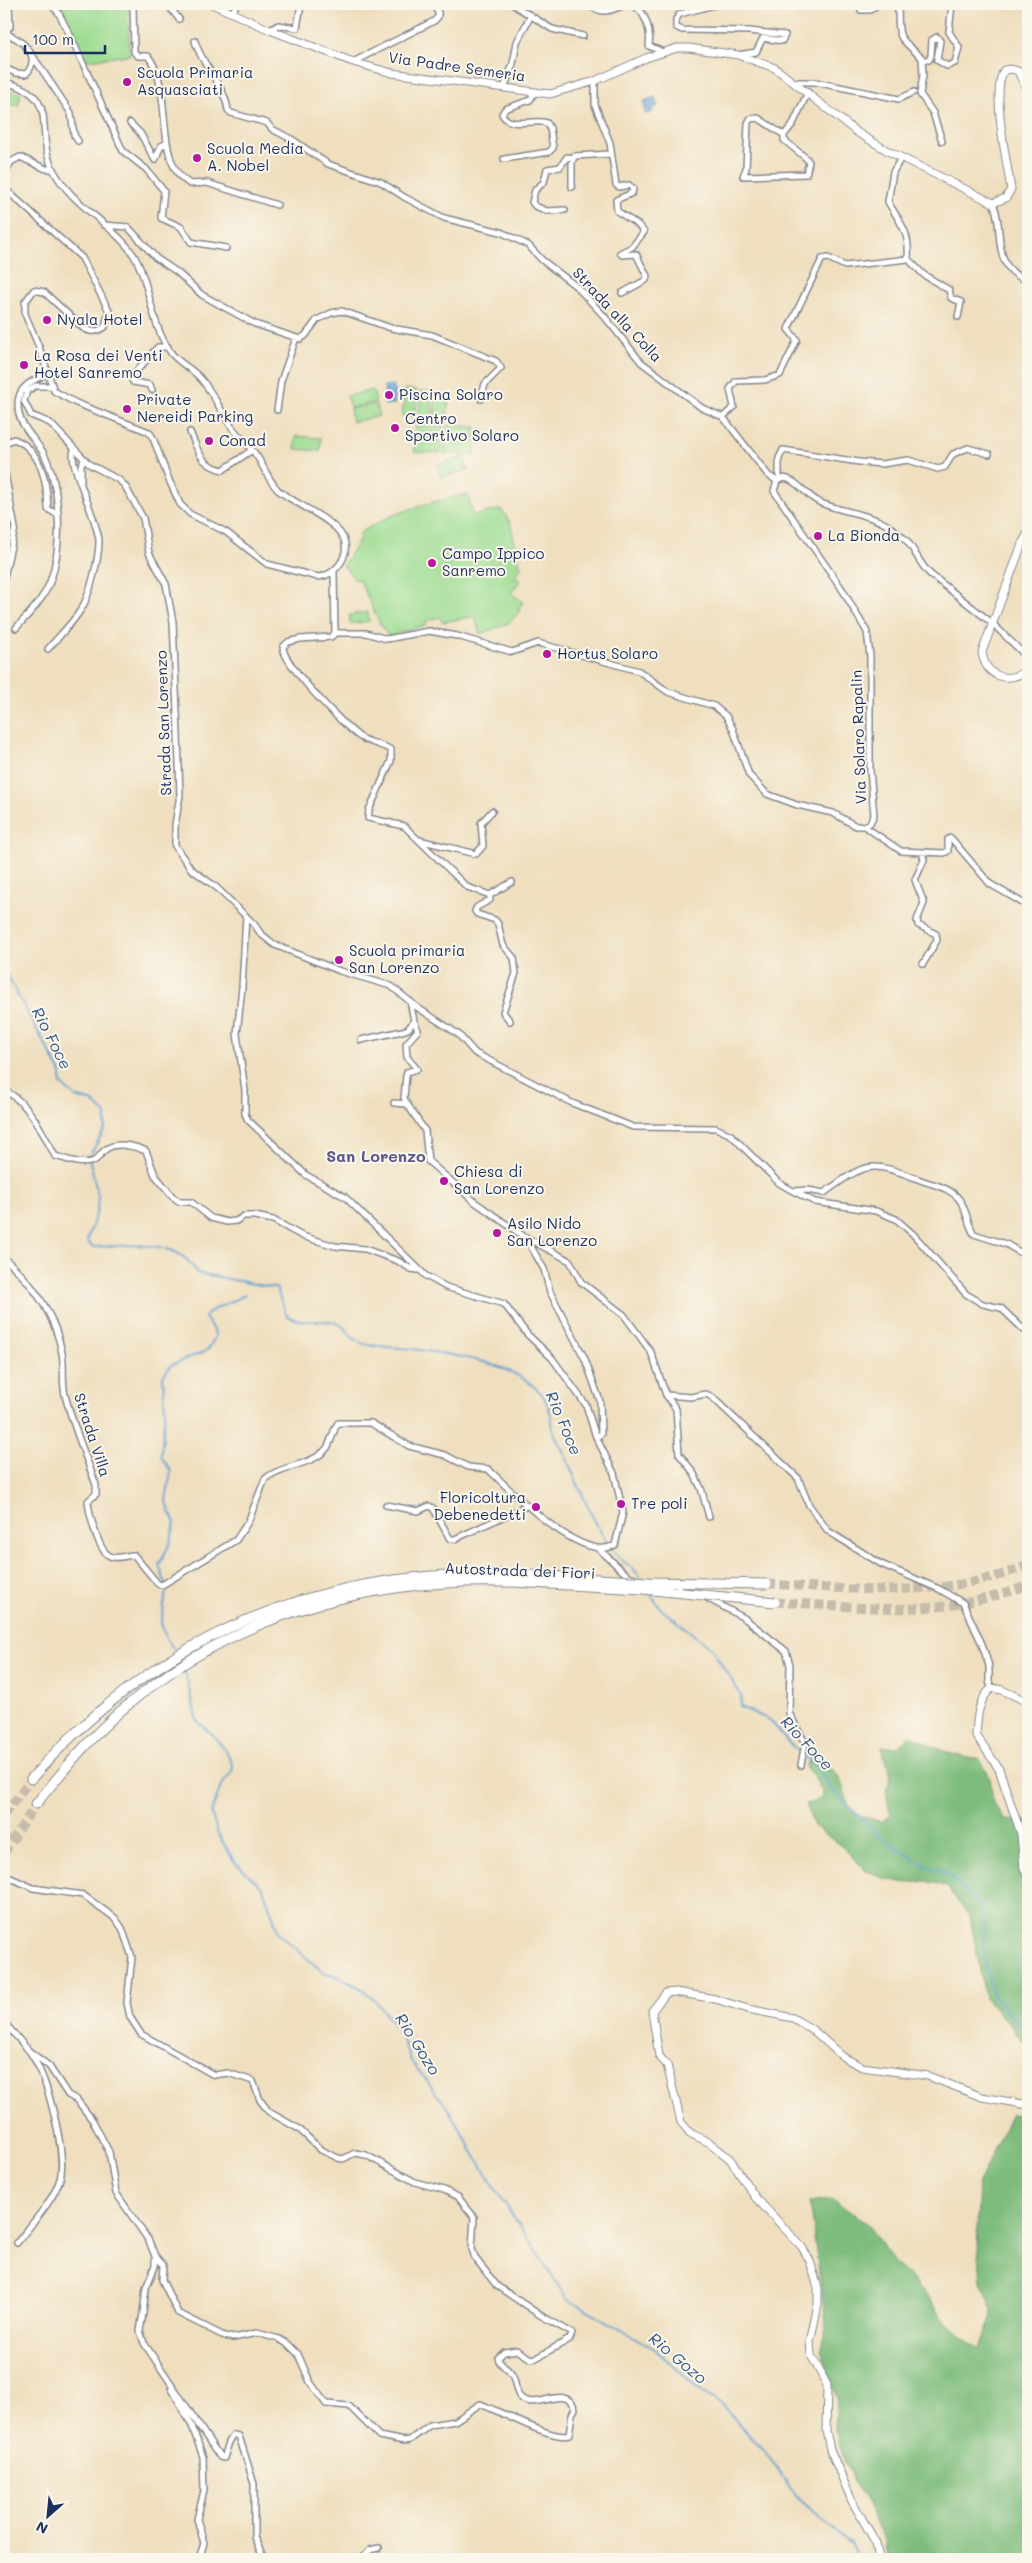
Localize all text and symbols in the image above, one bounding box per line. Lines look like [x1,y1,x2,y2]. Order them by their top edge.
scale bar [25,22,105,54]
text: 100 m [32,29,74,49]
street label: Via Padre Semeria [387,46,527,86]
place label: Scuola Primaria Asquasciati [137,62,253,99]
marker: Scuola Primaria Asquasciati [121,76,133,88]
place label: Scuola Media A. Nobel [207,138,304,175]
marker: Scuola Media A. Nobel [191,152,203,164]
street label: Strada alla Colla [568,262,667,366]
place label: Nyala Hotel [57,309,142,329]
marker: Nyala Hotel [41,314,53,326]
place label: La Rosa dei Venti Hotel Sanremo [34,345,163,382]
marker: La Rosa dei Venti Hotel Sanremo [18,359,30,371]
place label: Piscina Solaro [399,384,503,404]
place label: Private Nereidi Parking [137,389,254,426]
marker: Piscina Solaro [383,389,395,401]
marker: Private Nereidi Parking [121,403,133,415]
place label: Centro Sportivo Solaro [405,408,519,445]
marker: Centro Sportivo Solaro [389,422,401,434]
place label: Conad [219,430,266,450]
marker: Conad [203,435,215,447]
place label: La Bionda [828,525,900,545]
marker: La Bionda [812,530,824,542]
place label: Campo Ippico Sanremo [442,543,544,580]
marker: Campo Ippico Sanremo [426,557,438,569]
place label: Hortus Solaro [557,643,658,663]
marker: Hortus Solaro [541,648,553,660]
street label: Strada San Lorenzo [150,650,176,796]
street label: Via Solaro Rapalin [846,670,870,804]
place label: Scuola primaria San Lorenzo [349,940,465,977]
marker: Scuola primaria San Lorenzo [333,954,345,966]
water label: Rio Foce [28,1003,77,1073]
district label: San Lorenzo [326,1145,426,1166]
place label: Chiesa di San Lorenzo [454,1161,544,1198]
marker: Chiesa di San Lorenzo [438,1175,450,1187]
place label: Asilo Nido San Lorenzo [507,1213,597,1250]
marker: Asilo Nido San Lorenzo [491,1227,503,1239]
water label: Rio Foce [542,1388,587,1458]
street label: Strada Villa [70,1390,116,1479]
place label: Floricoltura Debenedetti [433,1487,526,1524]
place label: Tre poli [631,1493,687,1513]
marker: Tre poli [615,1498,627,1510]
marker: Floricoltura Debenedetti [530,1501,542,1513]
street label: Autostrada dei Fiori [444,1557,596,1583]
water label: Rio Foce [777,1711,838,1775]
water label: Rio Gozo [391,2009,446,2079]
water label: Rio Gozo [645,2327,712,2388]
north arrow [22,2490,72,2540]
text: N [33,2517,51,2539]

